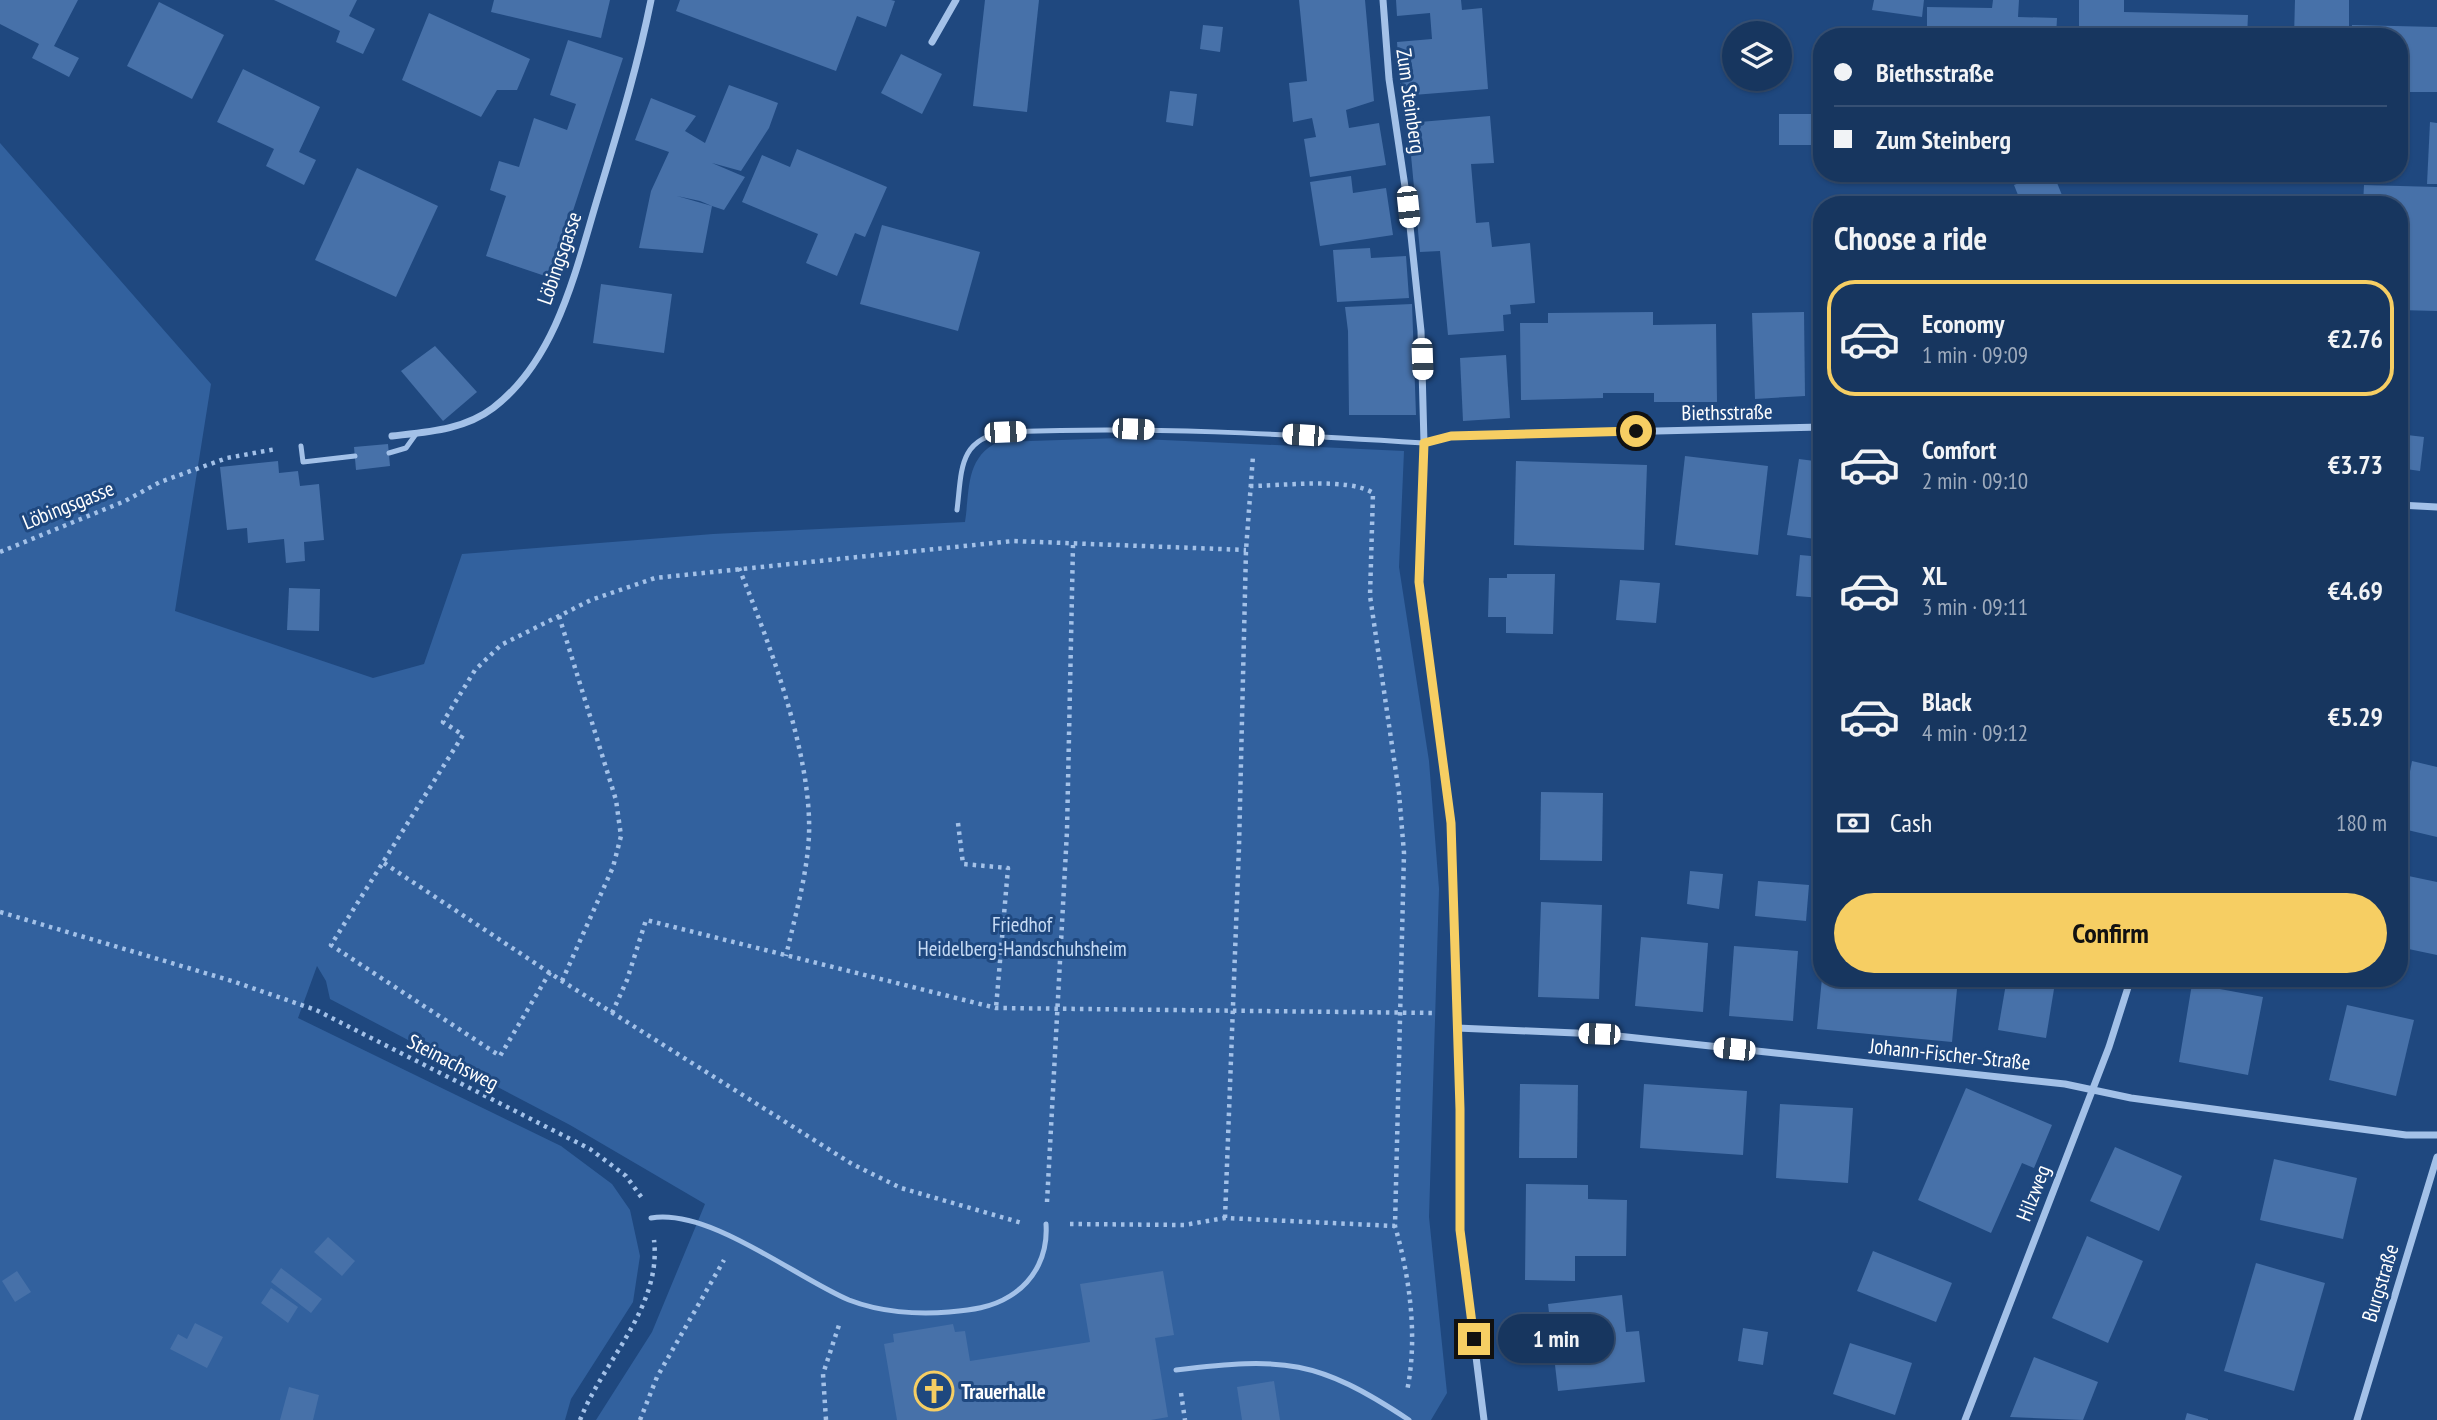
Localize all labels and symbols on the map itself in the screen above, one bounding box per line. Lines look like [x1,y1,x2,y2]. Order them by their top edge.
street label: Zum Steinberg [1390,47,1432,155]
car [1396,185,1421,229]
street label: Löbingsgasse [531,208,587,308]
car [1411,338,1434,380]
street label: Biethsstraße [1681,398,1773,426]
route start [1620,415,1652,447]
car [1112,418,1155,440]
car [984,421,1027,443]
car [1282,423,1325,447]
street label: Löbingsgasse [18,474,118,536]
park label: Friedhof Heidelberg-Handschuhsheim [917,911,1127,962]
car [1578,1023,1621,1045]
street label: Steinachsweg [403,1027,503,1097]
street label: Johann-Fischer-Straße [1867,1032,2032,1076]
car [1713,1036,1756,1062]
street label: Hilzweg [2010,1161,2056,1225]
street label: Burgstraße [2355,1241,2405,1325]
callout: 1 min [1498,1314,1614,1364]
route end [1458,1323,1490,1355]
church icon: Trauerhalle [913,1370,955,1412]
place label: Trauerhalle [961,1378,1046,1405]

